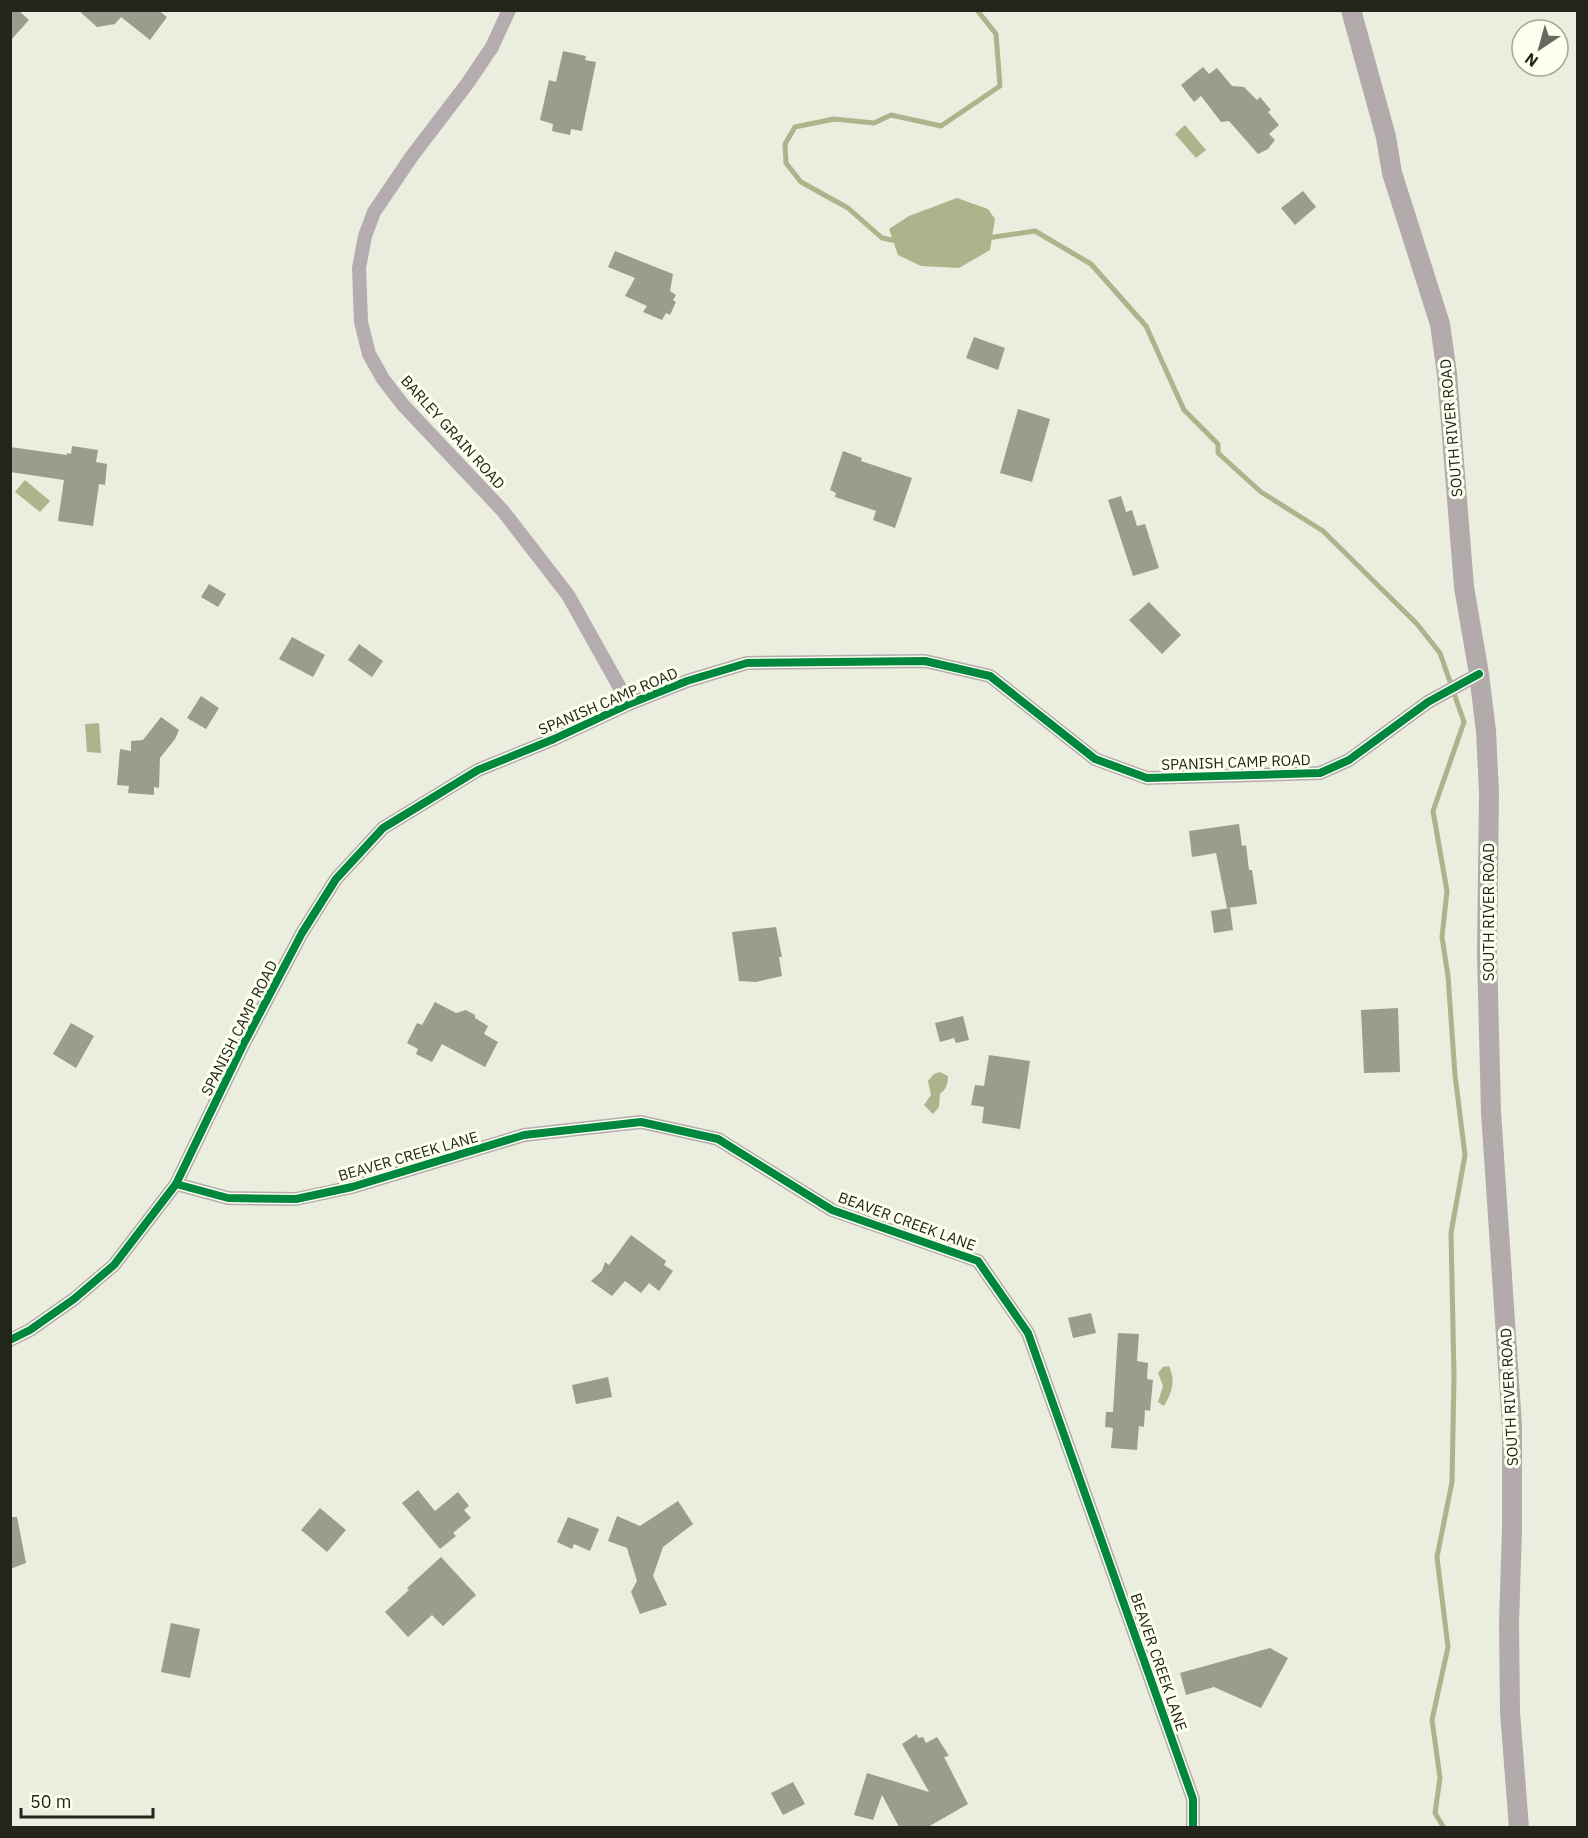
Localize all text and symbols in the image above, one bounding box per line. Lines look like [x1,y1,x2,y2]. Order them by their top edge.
north arrow [1510,18,1570,78]
text: N [1521,49,1542,72]
street label: SOUTH RIVER ROAD [1436,358,1466,498]
street label: BARLEY GRAIN ROAD [397,371,509,493]
street label: SPANISH CAMP ROAD [535,663,681,739]
street label: SPANISH CAMP ROAD [1161,750,1311,774]
street label: SOUTH RIVER ROAD [1479,843,1498,981]
street label: SPANISH CAMP ROAD [197,957,281,1099]
street label: BEAVER CREEK LANE [336,1127,480,1185]
street label: BEAVER CREEK LANE [836,1187,978,1255]
street label: SOUTH RIVER ROAD [1496,1327,1522,1467]
street label: BEAVER CREEK LANE [1126,1590,1192,1734]
scale bar [21,1781,153,1819]
text: 50 m [30,1790,72,1813]

